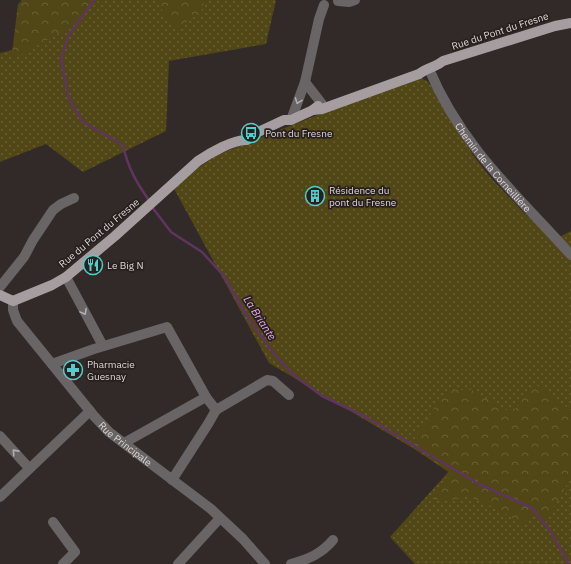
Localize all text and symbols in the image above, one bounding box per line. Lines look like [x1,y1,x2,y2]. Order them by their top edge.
street label: Rue du Pont du Fresne [450,9,551,53]
one-way arrow [294,97,302,104]
street label: Chemin de la Corneillière [453,120,534,215]
bus stop icon: Pont du Fresne [240,122,262,144]
place label: Pont du Fresne [265,127,333,140]
place label: Résidence du pont du Fresne [329,184,397,209]
building icon: Résidence du pont du Fresne [304,185,326,207]
street label: Rue du Pont du Fresne [56,195,142,270]
restaurant icon: Le Big N [82,254,104,276]
place label: Le Big N [107,259,144,272]
water label: La Briante [241,293,280,343]
one-way arrow [80,307,87,315]
place label: Pharmacie Guesnay [87,358,135,383]
pharmacy icon: Pharmacie Guesnay [62,359,84,381]
street label: Rue Principale [96,419,155,469]
one-way arrow [12,450,19,457]

